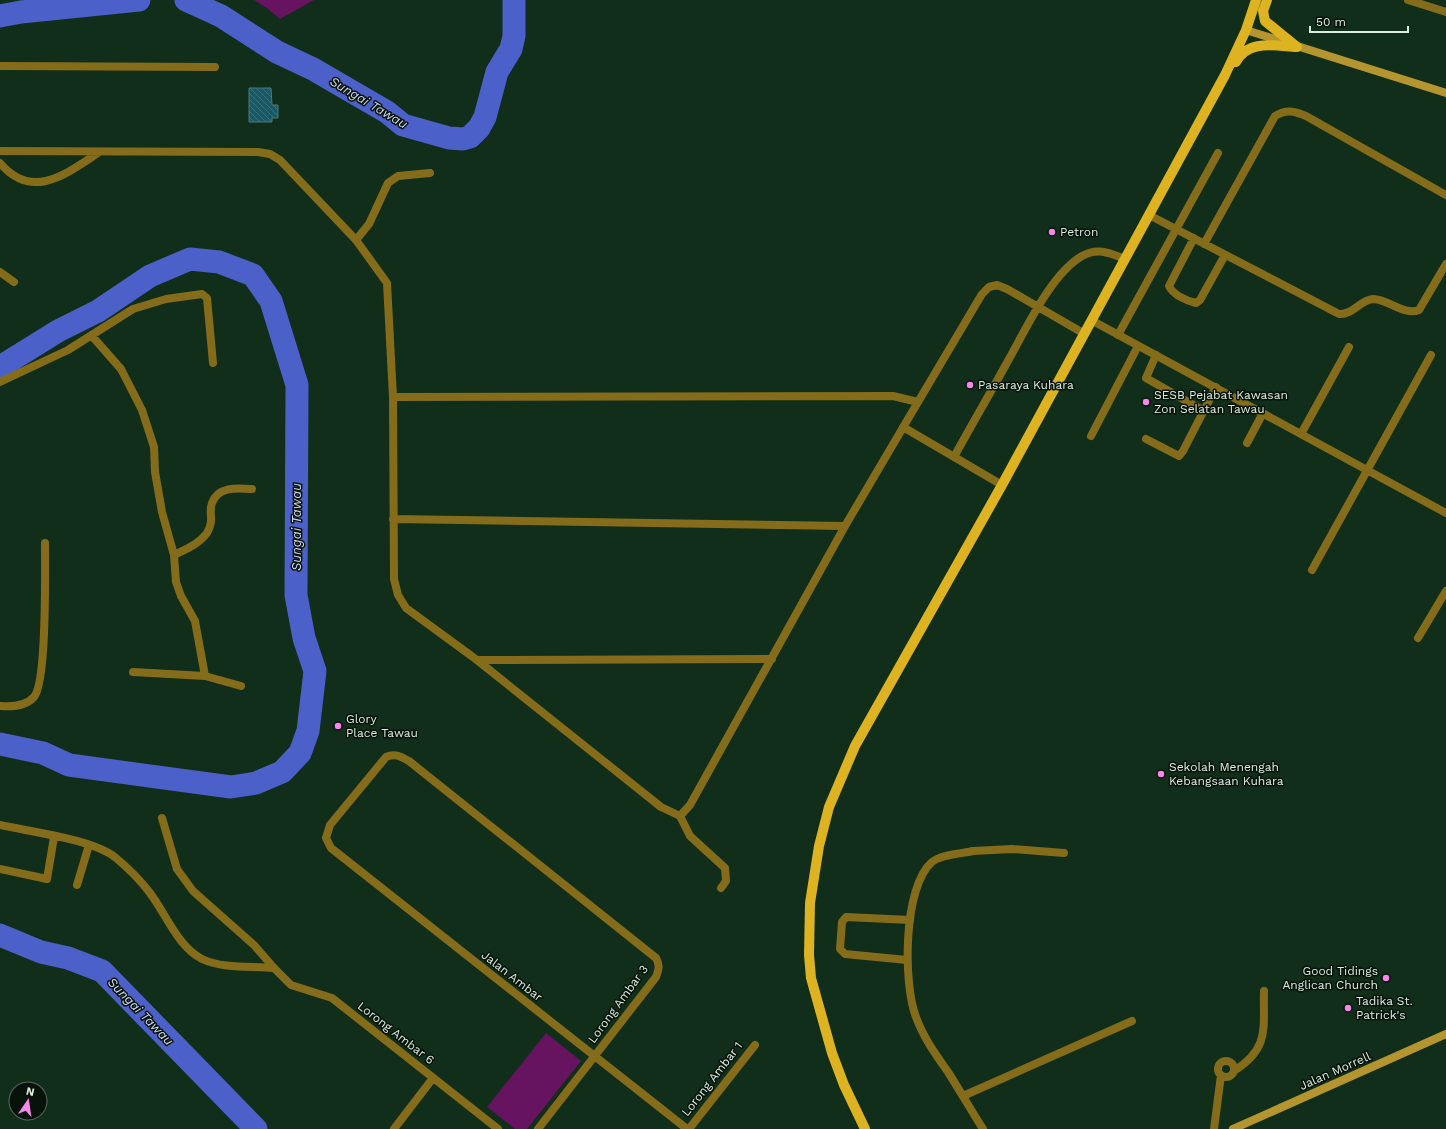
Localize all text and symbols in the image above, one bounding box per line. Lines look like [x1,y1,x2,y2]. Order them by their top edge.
scale bar [1310,8,1408,34]
text: 50 m [1316,15,1346,29]
water label: Sungai Tawau [327,73,410,132]
place label: Petron [1060,225,1098,239]
marker: Petron [1047,227,1057,237]
place label: Pasaraya Kuhara [978,378,1074,392]
marker: Pasaraya Kuhara [965,380,975,390]
place label: SESB Pejabat Kawasan Zon Selatan Tawau [1154,388,1288,416]
marker: SESB Pejabat Kawasan Zon Selatan Tawau [1141,397,1151,407]
water label: Sungai Tawau [289,483,304,571]
place label: Glory Place Tawau [346,712,418,740]
marker: Glory Place Tawau [333,721,343,731]
place label: Sekolah Menengah Kebangsaan Kuhara [1169,760,1284,788]
marker: Sekolah Menengah Kebangsaan Kuhara [1156,769,1166,779]
street label: Jalan Ambar [479,948,545,1004]
street label: Lorong Ambar 3 [585,962,651,1046]
place label: Good Tidings Anglican Church [1282,964,1378,992]
marker: Good Tidings Anglican Church [1381,973,1391,983]
water label: Sungai Tawau [105,975,177,1048]
place label: Tadika St. Patrick's [1356,994,1413,1022]
street label: Lorong Ambar 6 [355,999,437,1067]
marker: Tadika St. Patrick's [1343,1003,1353,1013]
street label: Lorong Ambar 1 [679,1039,745,1119]
street label: Jalan Morrell [1297,1049,1373,1093]
north arrow [8,1081,48,1121]
text: N [25,1084,36,1099]

